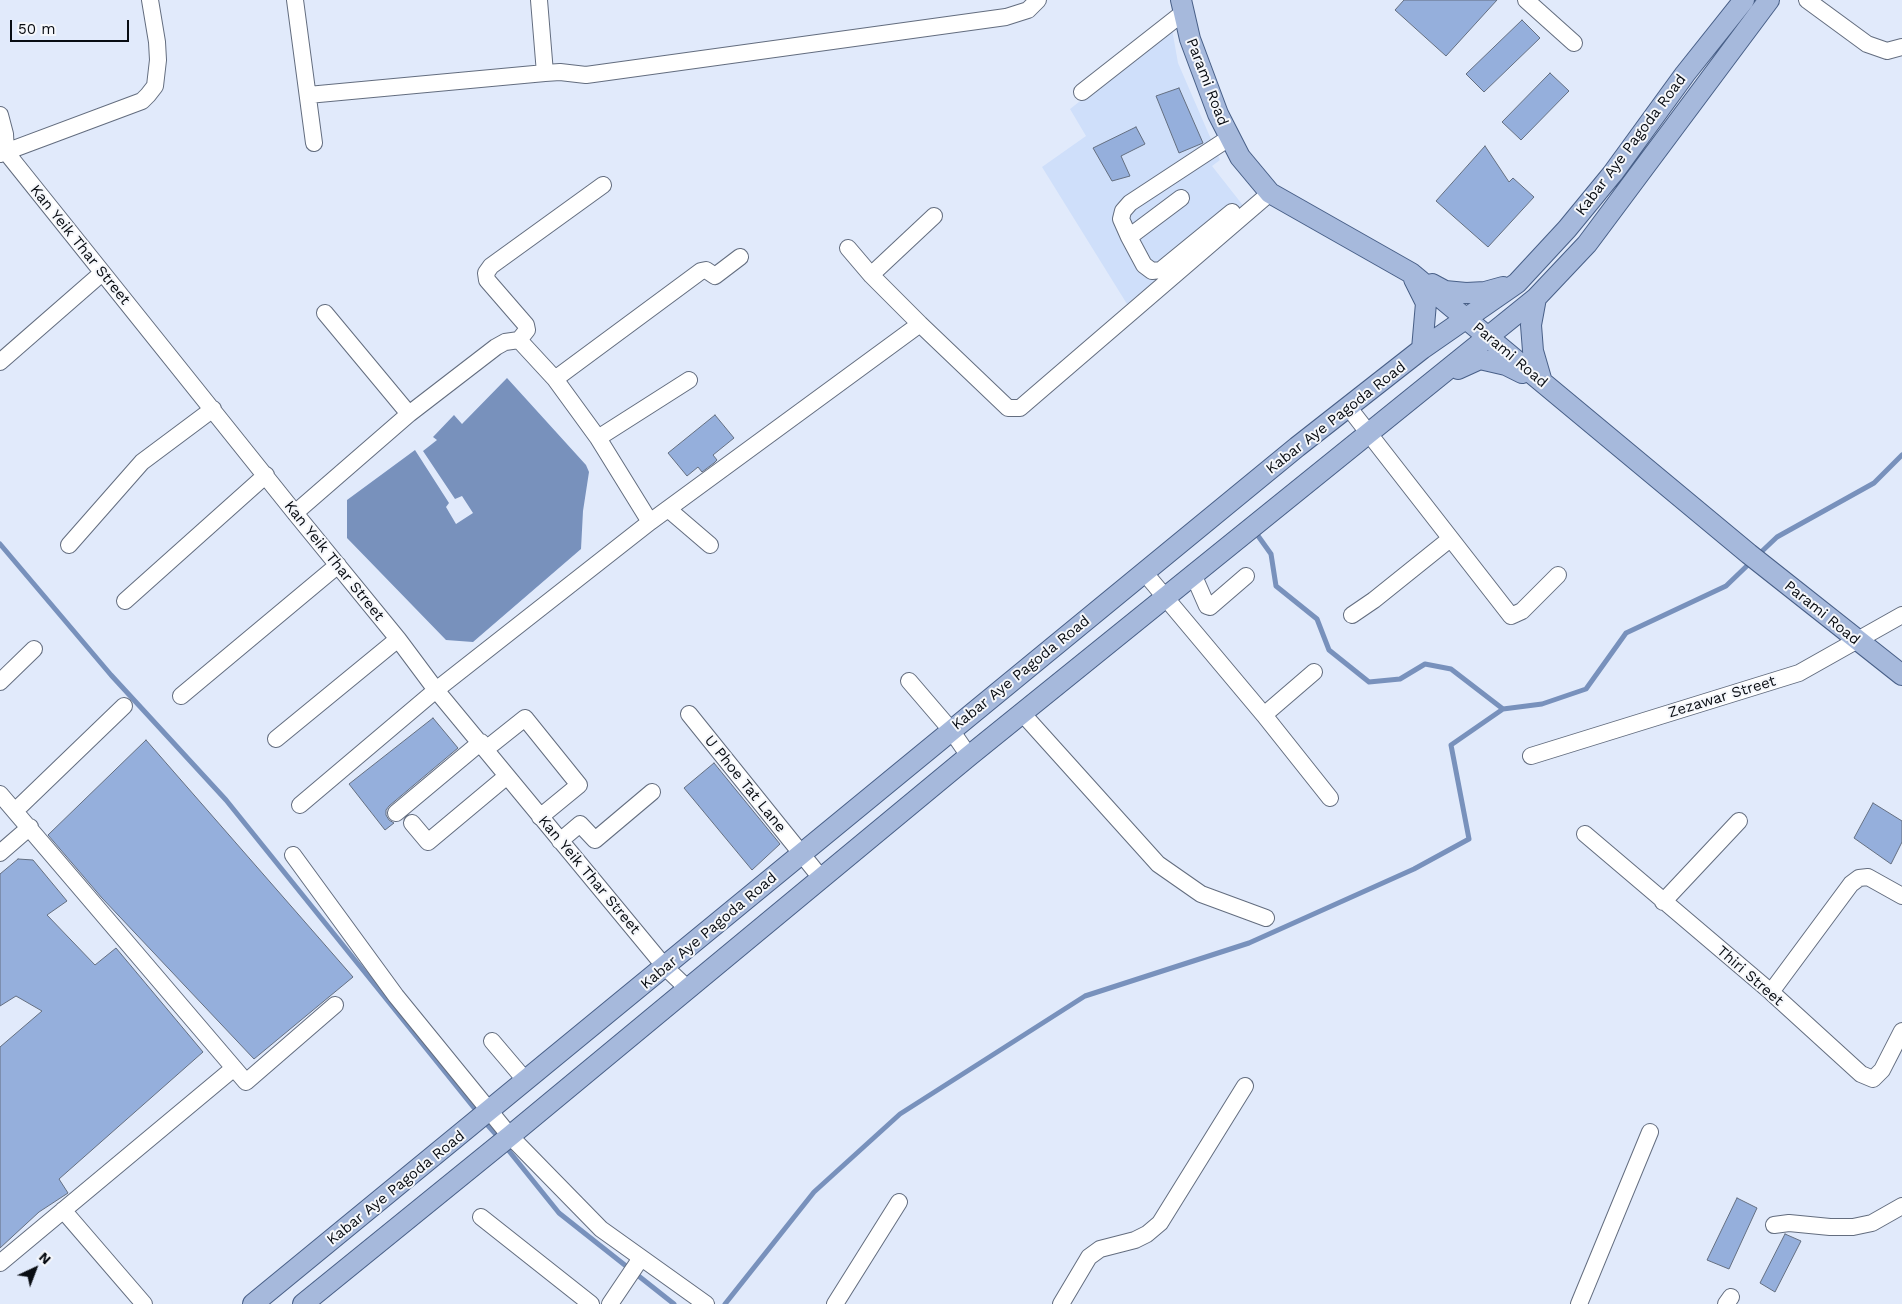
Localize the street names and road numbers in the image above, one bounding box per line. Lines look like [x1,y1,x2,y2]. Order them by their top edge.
street label: Parami Road [1182,36,1232,128]
street label: Kabar Aye Pagoda Road [1572,71,1690,219]
street label: Kan Yeik Thar Street [26,181,134,309]
street label: Parami Road [1469,319,1551,391]
street label: Kabar Aye Pagoda Road [1263,358,1409,478]
street label: Kan Yeik Thar Street [280,497,388,625]
street label: Parami Road [1781,577,1863,649]
street label: Kabar Aye Pagoda Road [948,612,1094,734]
street label: Zezawar Street [1666,672,1778,722]
street label: U Phoe Tat Lane [700,732,790,836]
street label: Kan Yeik Thar Street [534,812,644,938]
street label: Kabar Aye Pagoda Road [637,869,781,993]
street label: Thiri Street [1713,942,1787,1010]
street label: Kabar Aye Pagoda Road [323,1127,469,1249]

